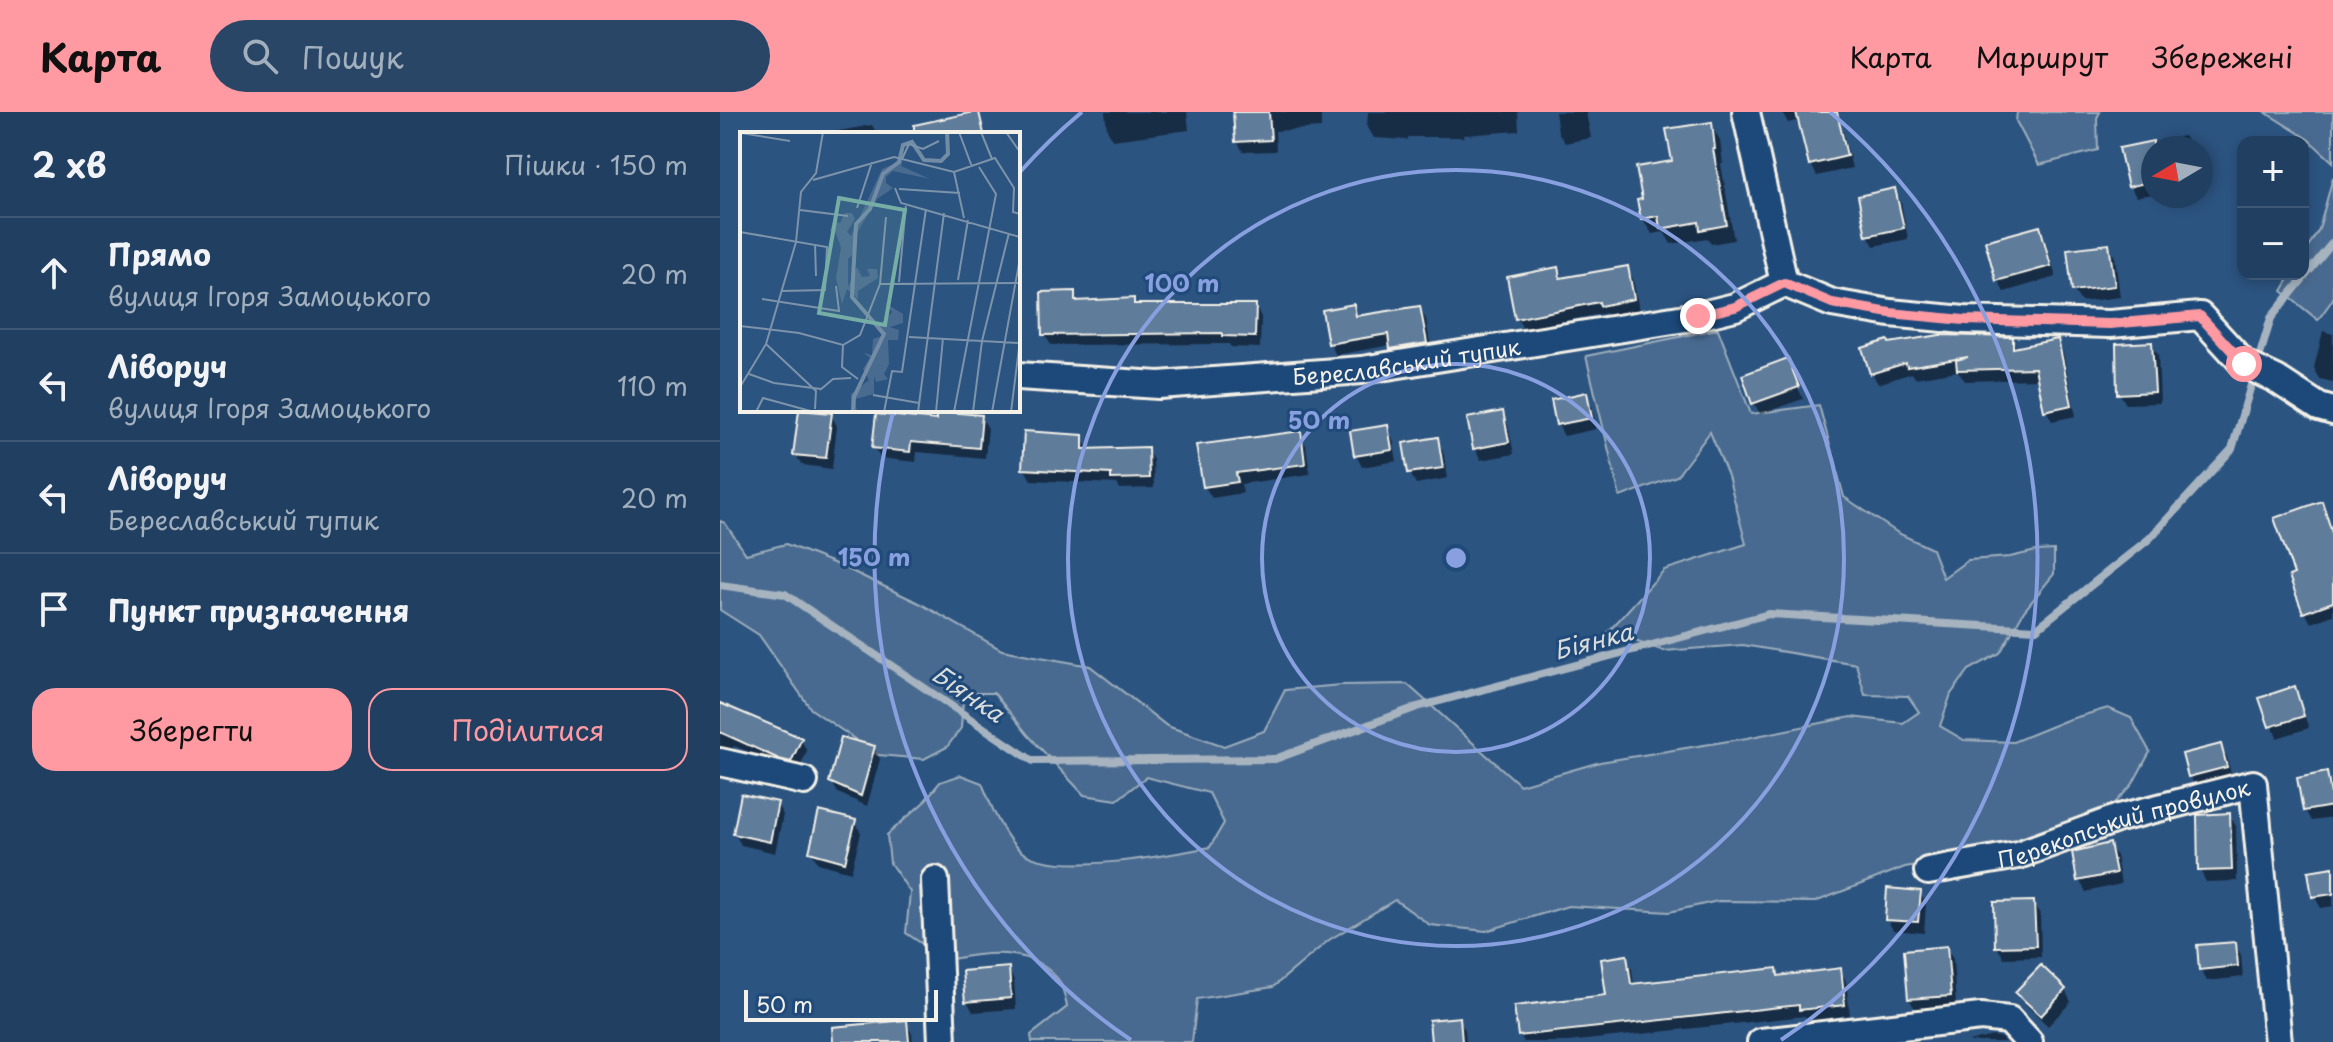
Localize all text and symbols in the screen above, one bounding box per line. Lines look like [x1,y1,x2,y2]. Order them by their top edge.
search box [210,20,770,92]
text: Карта [40,28,162,85]
icon: search [238,34,282,78]
text: Пошук [302,34,404,79]
text: Карта [1849,35,1932,78]
text: Маршрут [1976,35,2108,78]
text: Збережені [2152,35,2293,78]
inset map [740,132,1020,412]
north arrow [2141,136,2213,208]
map controls [2237,136,2309,280]
button: + [2237,136,2309,208]
text: 2 хв [32,138,107,190]
text: Пішки · 150 m [504,145,688,184]
button: − [2237,208,2309,280]
text: Прямо [108,231,211,276]
icon: ahead [32,251,76,295]
text: 20 m [621,254,688,293]
text: 100 m [1145,264,1219,300]
text: вулиця Ігоря Замоцького [108,276,431,315]
route end [1680,298,1716,334]
street label: Береславський тупик [1291,328,1523,392]
text: Ліворуч [108,343,227,388]
route start [2226,346,2262,382]
icon: left [32,363,76,407]
text: 110 m [617,366,688,405]
text: вулиця Ігоря Замоцького [108,388,431,427]
text: 50 m [1288,401,1350,437]
text: Ліворуч [108,455,227,500]
icon: left [32,475,76,519]
text: 20 m [621,478,688,517]
text: Береславський тупик [108,500,379,539]
text: 150 m [838,538,910,574]
centre of rings [1442,544,1470,572]
icon: arrive [32,587,76,631]
text: Пункт призначення [108,587,409,632]
water label: Біянка [1550,612,1637,668]
water label: Біянка [926,656,1013,731]
button: Зберегти [32,688,352,771]
button: Поділитися [368,688,688,771]
street label: Перекопський провулок [1995,769,2254,875]
scale bar [744,986,938,1022]
text: 50 m [756,987,813,1020]

